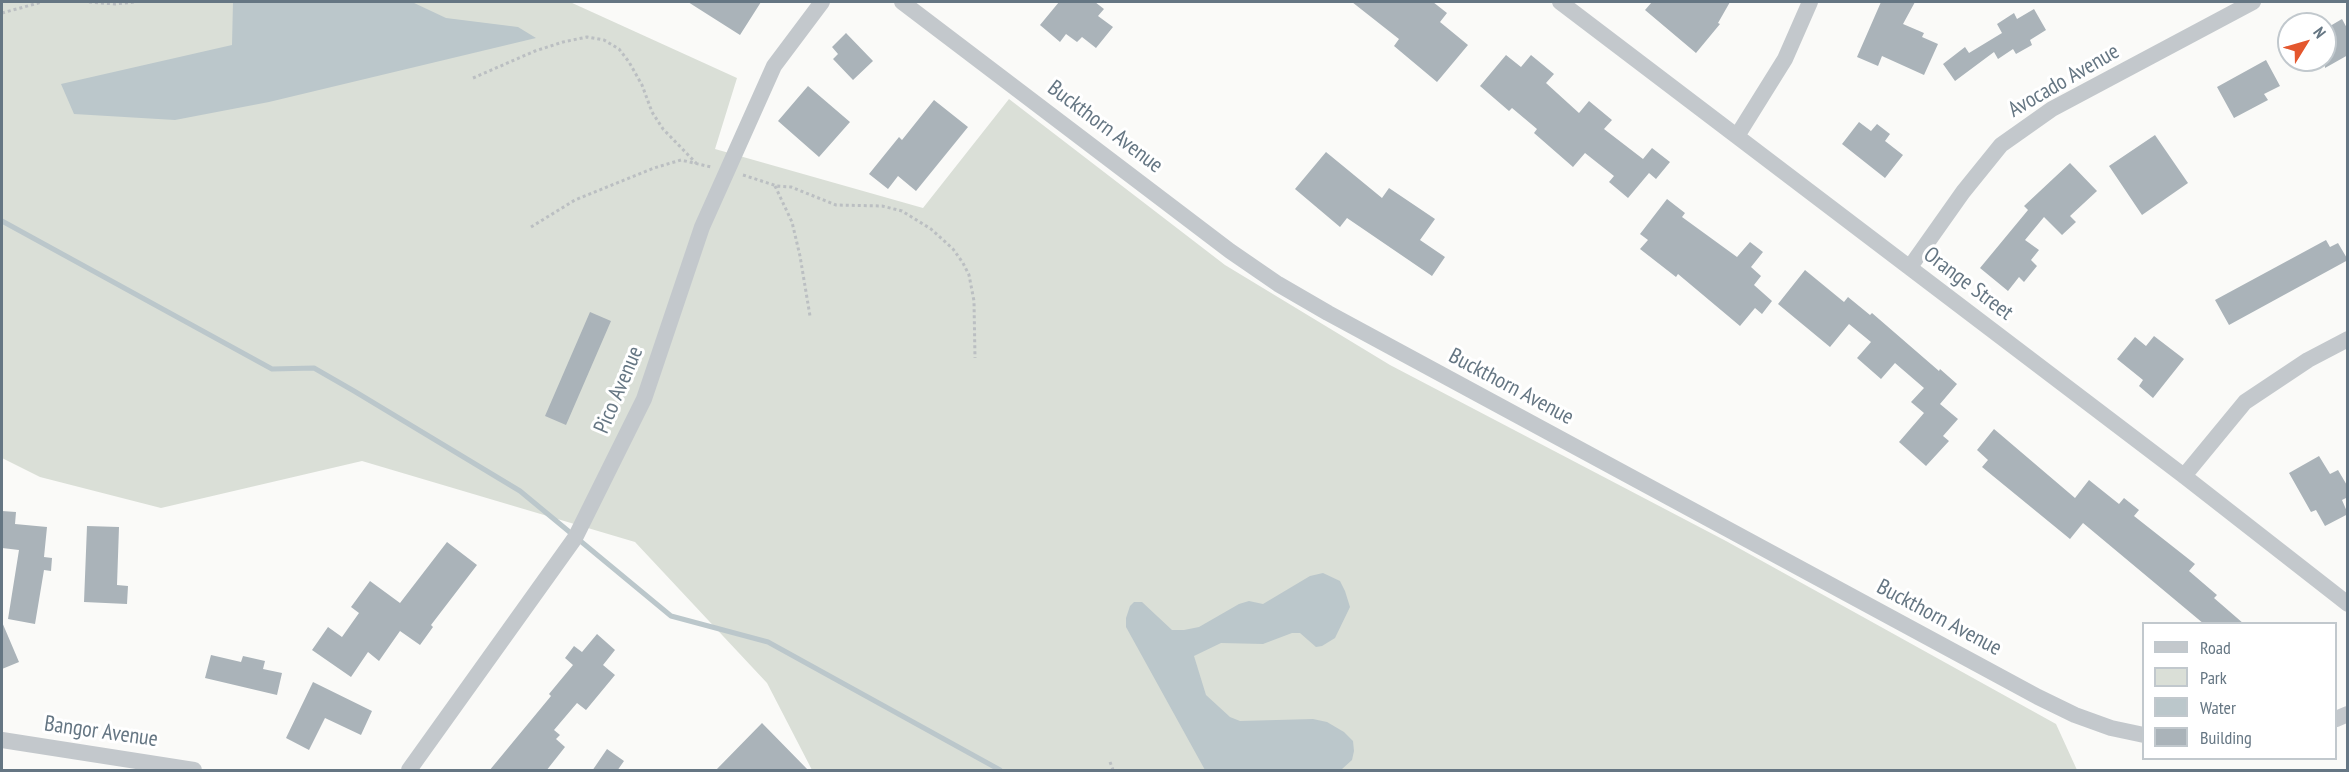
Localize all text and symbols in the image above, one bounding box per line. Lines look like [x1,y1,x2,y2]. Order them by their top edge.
north arrow [2277,12,2337,72]
text: N [2309,23,2330,42]
street label: Avocado Avenue [2004,39,2124,123]
street label: Buckthorn Avenue [1042,75,1168,179]
street label: Orange Street [1918,242,2018,326]
street label: Pico Avenue [589,343,649,437]
street label: Buckthorn Avenue [1444,343,1578,431]
street label: Buckthorn Avenue [1872,574,2006,662]
legend [2142,622,2337,760]
text: Road [2200,636,2231,659]
text: Park [2200,666,2227,689]
text: Water [2200,696,2236,719]
street label: Bangor Avenue [43,711,159,753]
text: Building [2200,726,2252,749]

